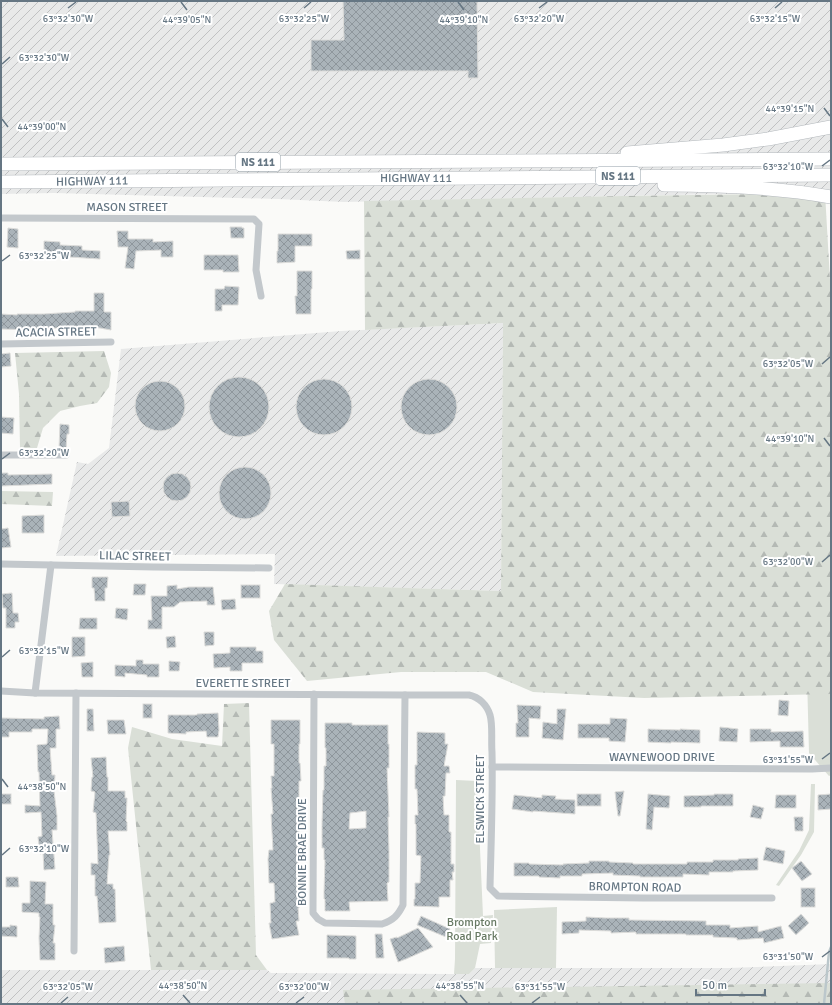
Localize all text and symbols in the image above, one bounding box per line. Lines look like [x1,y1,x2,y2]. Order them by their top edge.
text: 63°32'30"W [43,13,94,25]
text: 63°32'25"W [279,13,330,25]
text: 63°32'20"W [514,13,565,25]
text: 63°32'15"W [750,13,801,25]
text: 44°39'05"N [163,14,211,26]
text: 44°39'10"N [440,14,488,26]
text: 63°32'30"W [19,52,70,64]
text: 44°39'15"N [766,103,814,115]
text: 44°39'00"N [18,121,66,133]
road number: NS 111 [236,153,280,171]
text: 63°32'10"W [763,161,814,173]
road number: NS 111 [596,167,640,185]
street label: HIGHWAY 111 [380,171,452,186]
street label: HIGHWAY 111 [56,173,128,190]
street label: MASON STREET [86,200,168,215]
text: 63°32'25"W [19,250,70,262]
street label: ACACIA STREET [15,324,97,341]
text: 63°32'05"W [763,358,814,370]
text: 44°39'10"N [766,433,814,445]
text: 63°32'20"W [19,447,70,459]
street label: LILAC STREET [99,548,171,565]
text: 63°32'00"W [763,556,814,568]
text: 63°32'15"W [19,645,70,657]
street label: EVERETTE STREET [195,676,291,691]
street label: WAYNEWOOD DRIVE [609,750,715,765]
street label: ELSWICK STREET [473,754,488,844]
text: 63°31'55"W [763,754,814,766]
text: 44°38'50"N [18,781,66,793]
street label: BONNIE BRAE DRIVE [295,798,310,906]
text: 63°32'10"W [19,843,70,855]
street label: BROMPTON ROAD [588,879,682,896]
park label: Brompton Road Park [446,915,498,944]
text: 63°31'50"W [763,951,814,963]
scale bar [696,971,765,997]
text: 50 m [702,978,727,993]
text: 44°38'50"N [159,980,207,992]
text: 44°38'55"N [436,980,484,992]
text: 63°32'05"W [43,981,94,993]
text: 63°32'00"W [279,981,330,993]
text: 63°31'55"W [515,981,566,993]

